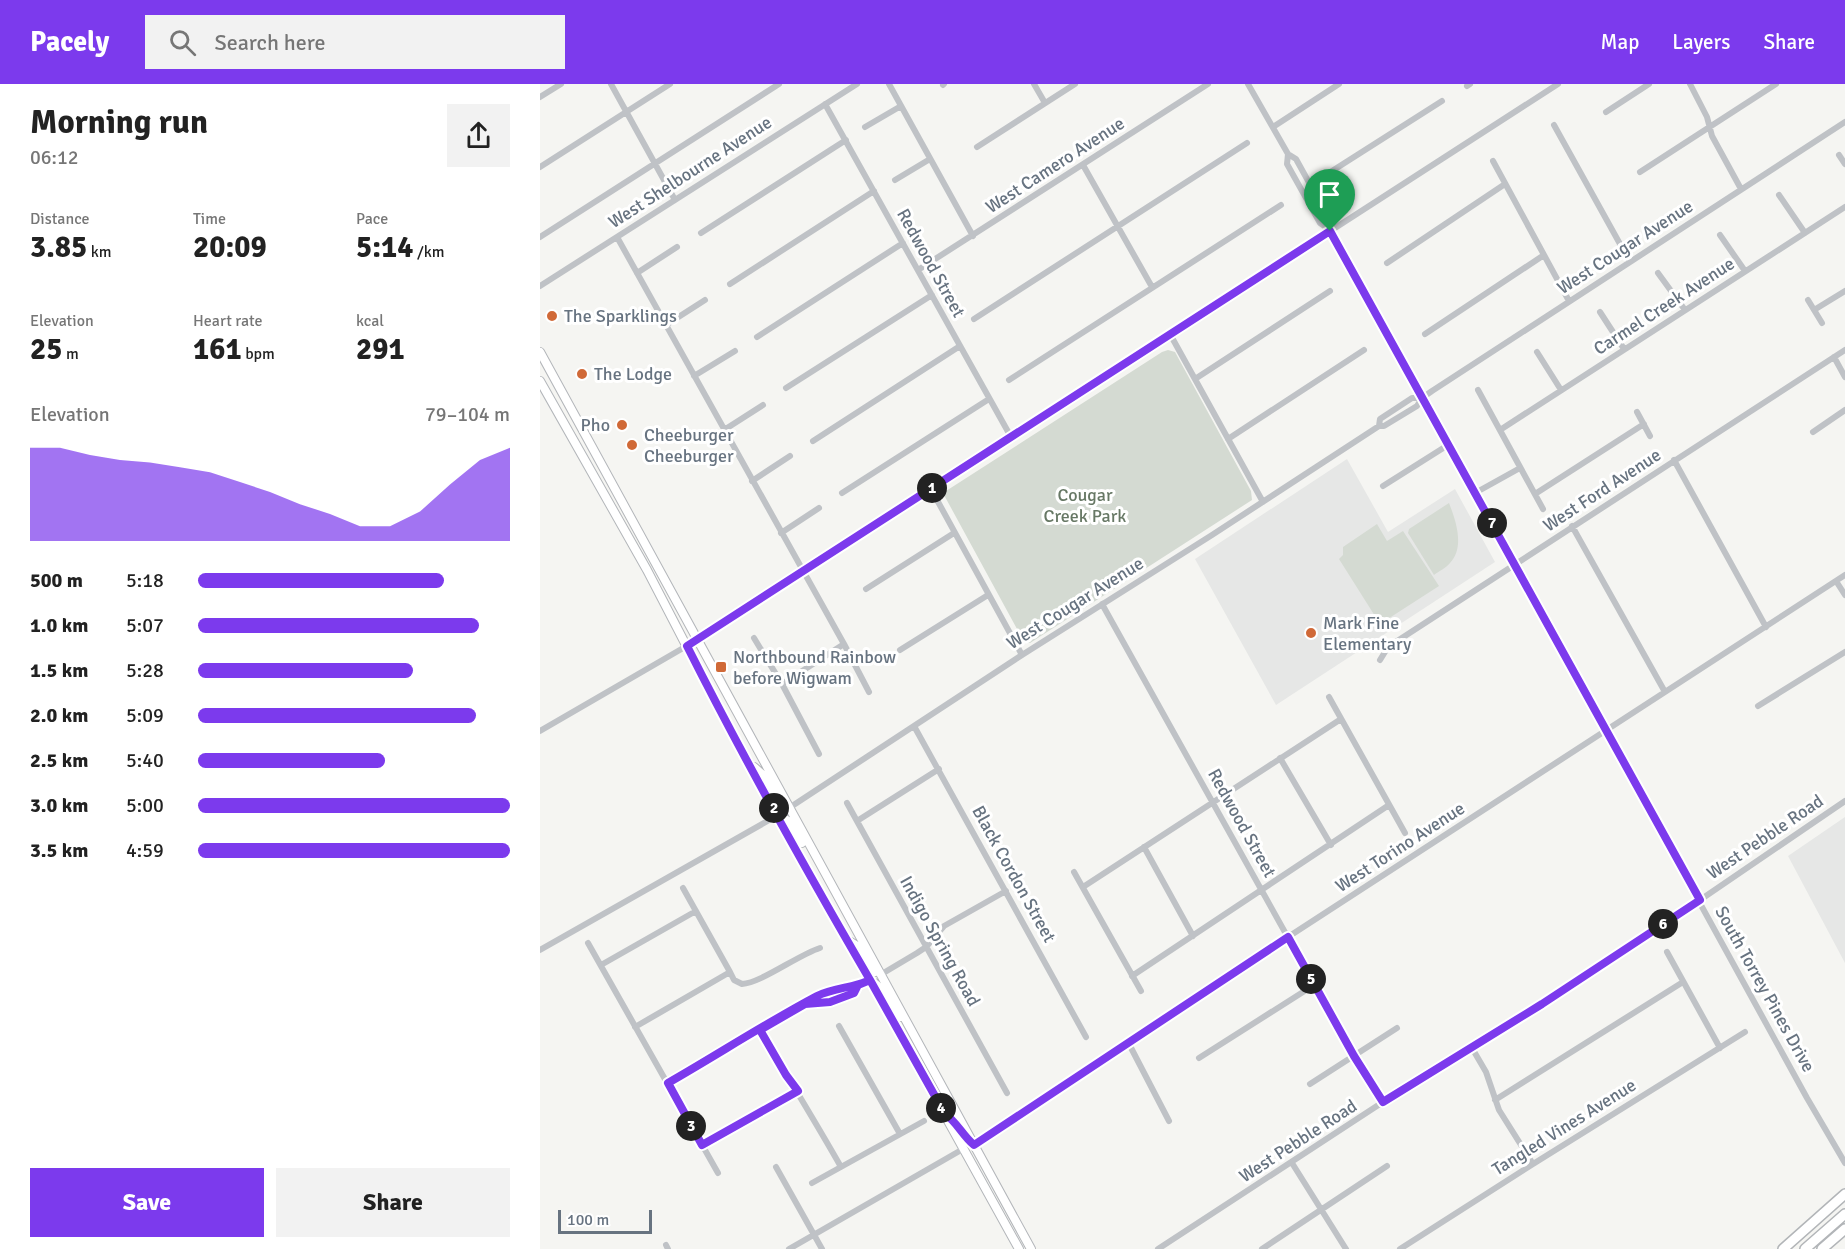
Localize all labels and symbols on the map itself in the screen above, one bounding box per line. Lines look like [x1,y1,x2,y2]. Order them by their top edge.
street label: West Shelbourne Avenue [604,111,776,233]
street label: West Camero Avenue [982,112,1128,218]
pin [1304,169,1355,231]
street label: West Cougar Avenue [1553,195,1697,299]
street label: Redwood Street [892,205,970,321]
street label: Carmel Creek Avenue [1589,252,1739,360]
place label: The Sparklings [564,305,677,327]
marker: The Sparklings [545,309,559,323]
place label: The Lodge [594,363,672,385]
marker: The Lodge [575,367,589,381]
place label: Pho [581,414,610,436]
marker: Pho [615,418,629,432]
place label: Cheeburger Cheeburger [644,424,734,467]
marker: Cheeburger Cheeburger [625,438,639,452]
street label: West Ford Avenue [1539,444,1665,536]
pin: 1 [917,473,947,503]
park label: Cougar Creek Park [1044,484,1126,527]
pin: 7 [1477,508,1507,538]
street label: West Cougar Avenue [1003,552,1147,654]
place label: Mark Fine Elementary [1323,612,1412,655]
marker: Mark Fine Elementary [1304,626,1318,640]
place label: Northbound Rainbow before Wigwam [733,646,896,689]
marker: Northbound Rainbow before Wigwam [714,660,728,674]
street label: Redwood Street [1203,765,1281,881]
street label: West Pebble Road [1702,790,1828,884]
pin: 2 [759,793,789,823]
street label: West Torino Avenue [1331,797,1469,897]
street label: Black Cordon Street [967,802,1061,946]
street label: Indigo Spring Road [895,872,985,1010]
street label: South Torrey Pines Drive [1710,902,1820,1076]
pin: 6 [1648,909,1678,939]
pin: 5 [1296,964,1326,994]
street label: Tangled Vines Avenue [1488,1074,1640,1180]
pin: 4 [926,1093,956,1123]
street label: West Pebble Road [1235,1095,1361,1187]
pin: 3 [676,1111,706,1141]
scale bar [558,1207,652,1234]

